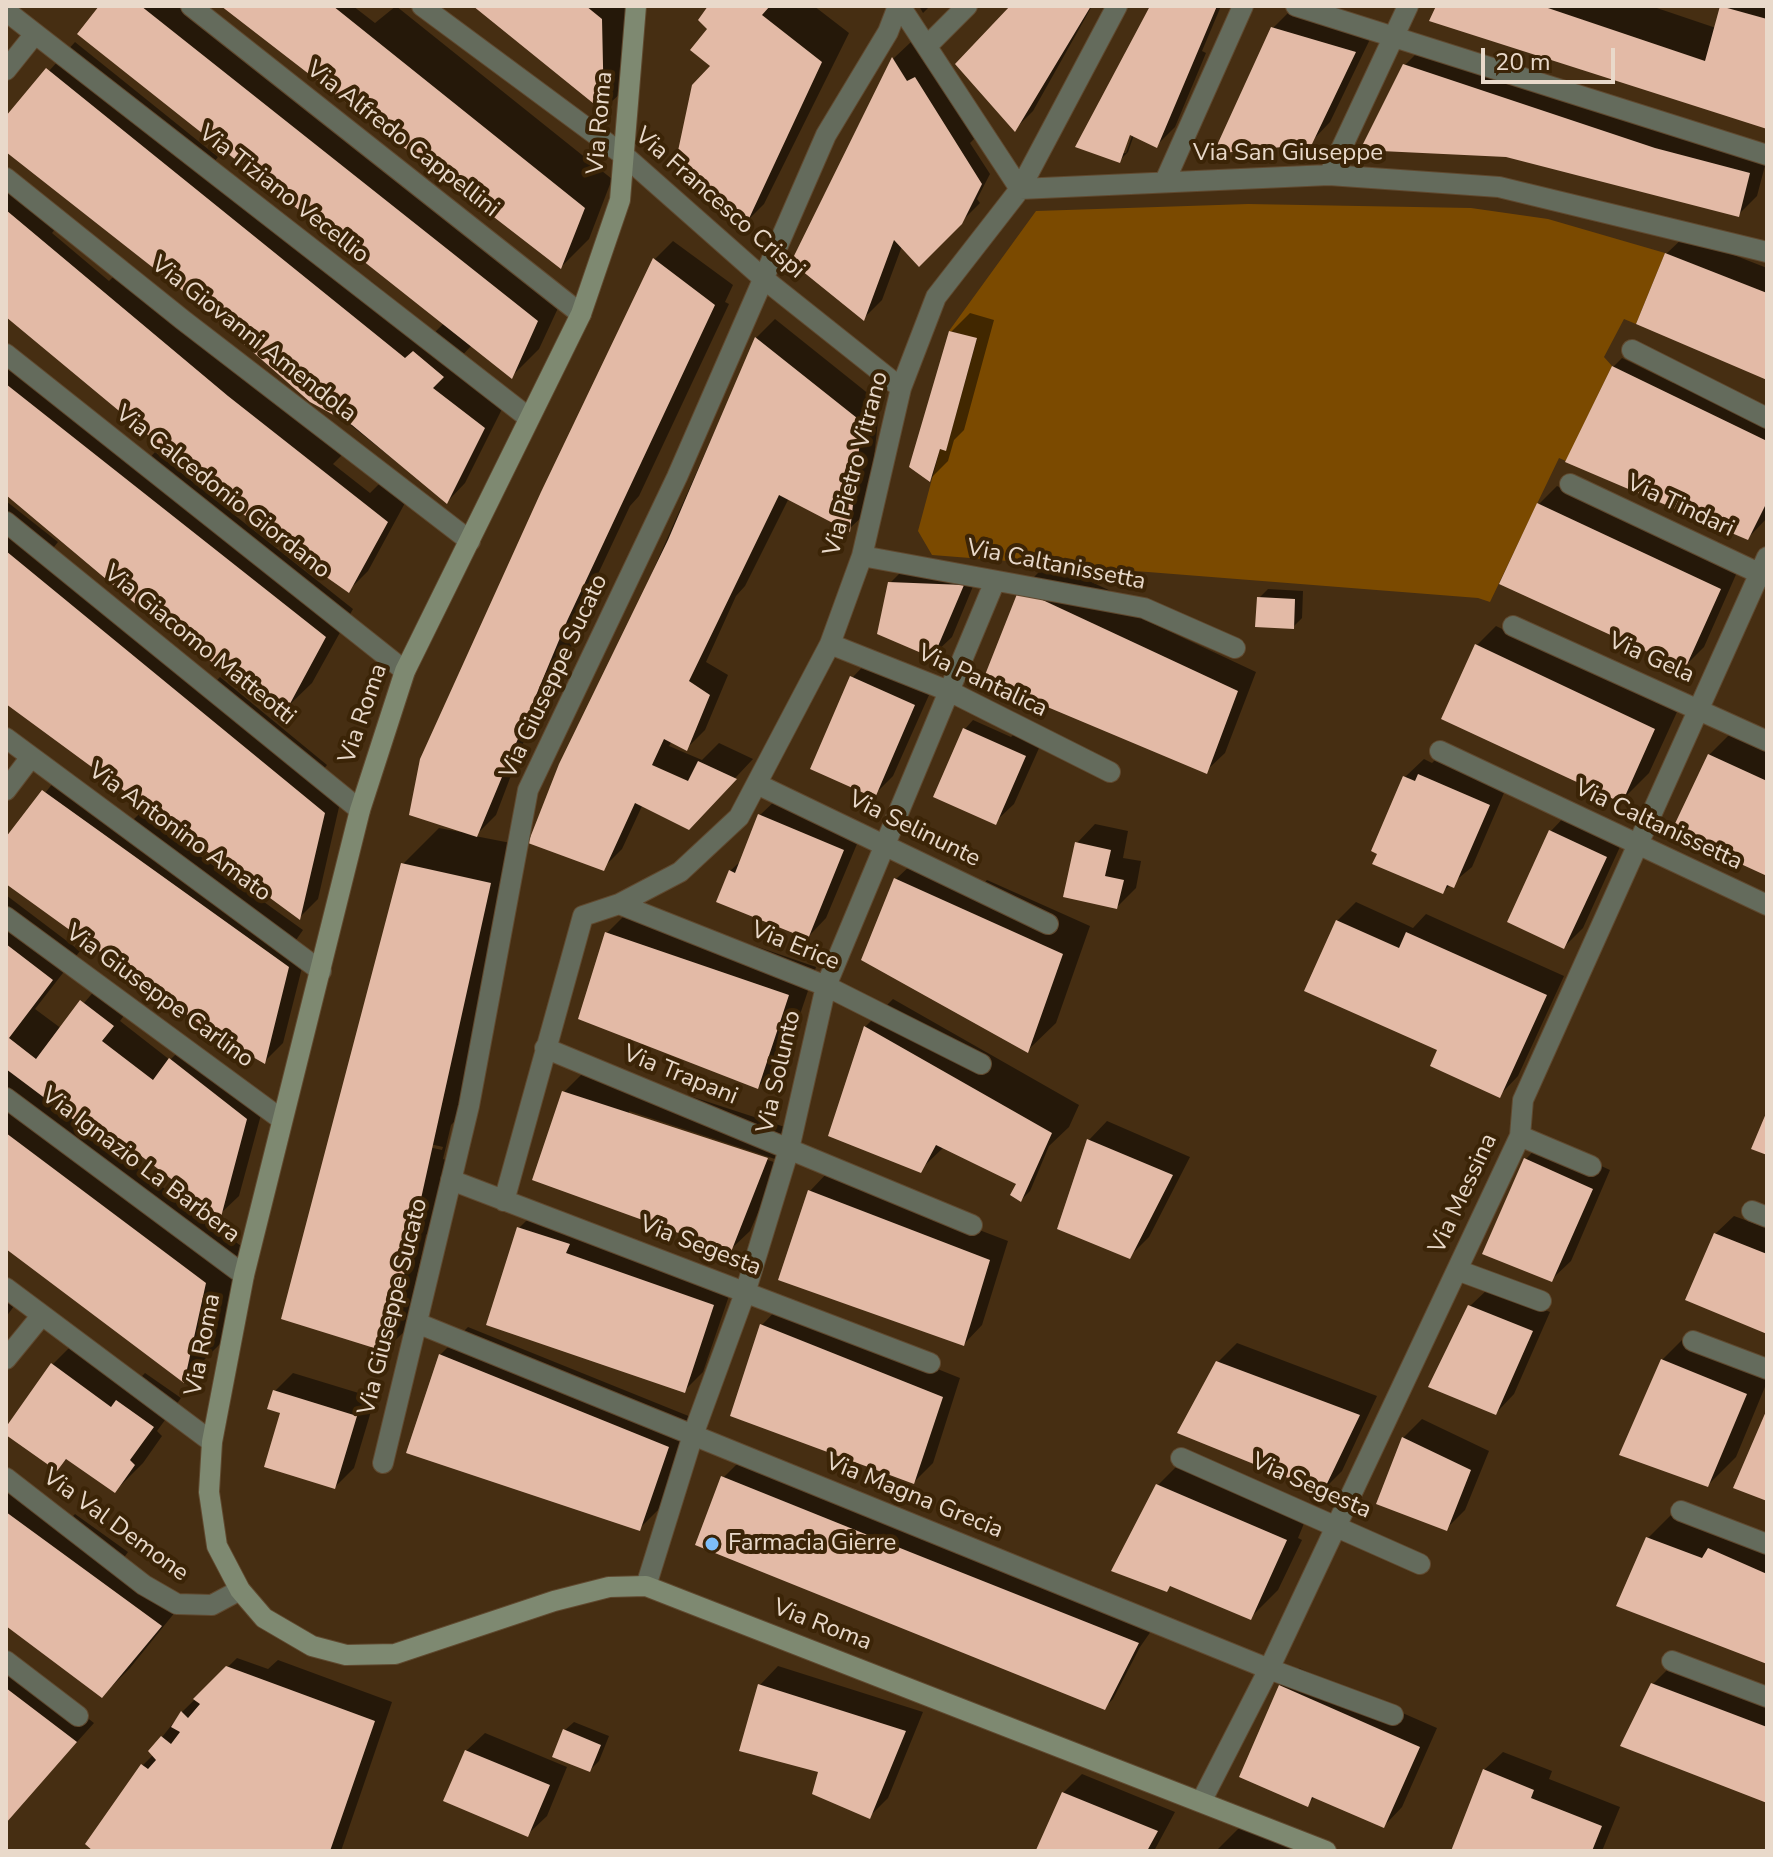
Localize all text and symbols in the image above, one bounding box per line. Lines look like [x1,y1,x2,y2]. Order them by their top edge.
scale bar [1485,32,1619,82]
text: 20 m [1495,46,1551,78]
street label: Via Alfredo Cappellini [300,56,504,224]
street label: Via Roma [582,70,620,176]
street label: Via Tiziano Vecellio [192,120,374,270]
street label: Via Francesco Crispi [628,122,810,286]
street label: Via San Giuseppe [1193,140,1383,168]
street label: Via Giovanni Amendola [145,251,361,429]
street label: Via Pietro Vitrano [819,369,895,559]
street label: Via Calcedonio Giordano [109,400,335,586]
street label: Via Tindari [1622,470,1738,544]
street label: Via Caltanissetta [964,535,1148,597]
street label: Via Giacomo Matteotti [97,560,301,732]
street label: Via Giuseppe Sucato [495,570,615,784]
street label: Via Gela [1604,627,1698,691]
street label: Via Pantalica [913,639,1051,725]
street label: Via Roma [334,660,394,768]
street label: Via Antonino Amato [82,757,276,909]
street label: Via Caltanissetta [1570,775,1746,877]
street label: Via Selinunte [843,786,985,874]
street label: Via Erice [747,916,843,978]
street label: Via Giuseppe Carlino [59,919,259,1075]
street label: Via Solunto [752,1008,808,1136]
street label: Via Trapani [619,1040,741,1112]
street label: Via Ignazio La Barbera [35,1082,245,1250]
street label: Via Messina [1424,1129,1504,1259]
street label: Via Giuseppe Sucato [353,1196,435,1418]
street label: Via Segesta [635,1211,765,1283]
street label: Via Roma [180,1292,228,1398]
street label: Via Magna Grecia [821,1448,1007,1546]
street label: Via Segesta [1247,1448,1375,1526]
street label: Via Val Demone [37,1464,193,1588]
place label: Farmacia Gierre [728,1530,896,1558]
marker: Farmacia Gierre [703,1535,721,1553]
street label: Via Roma [769,1594,875,1658]

